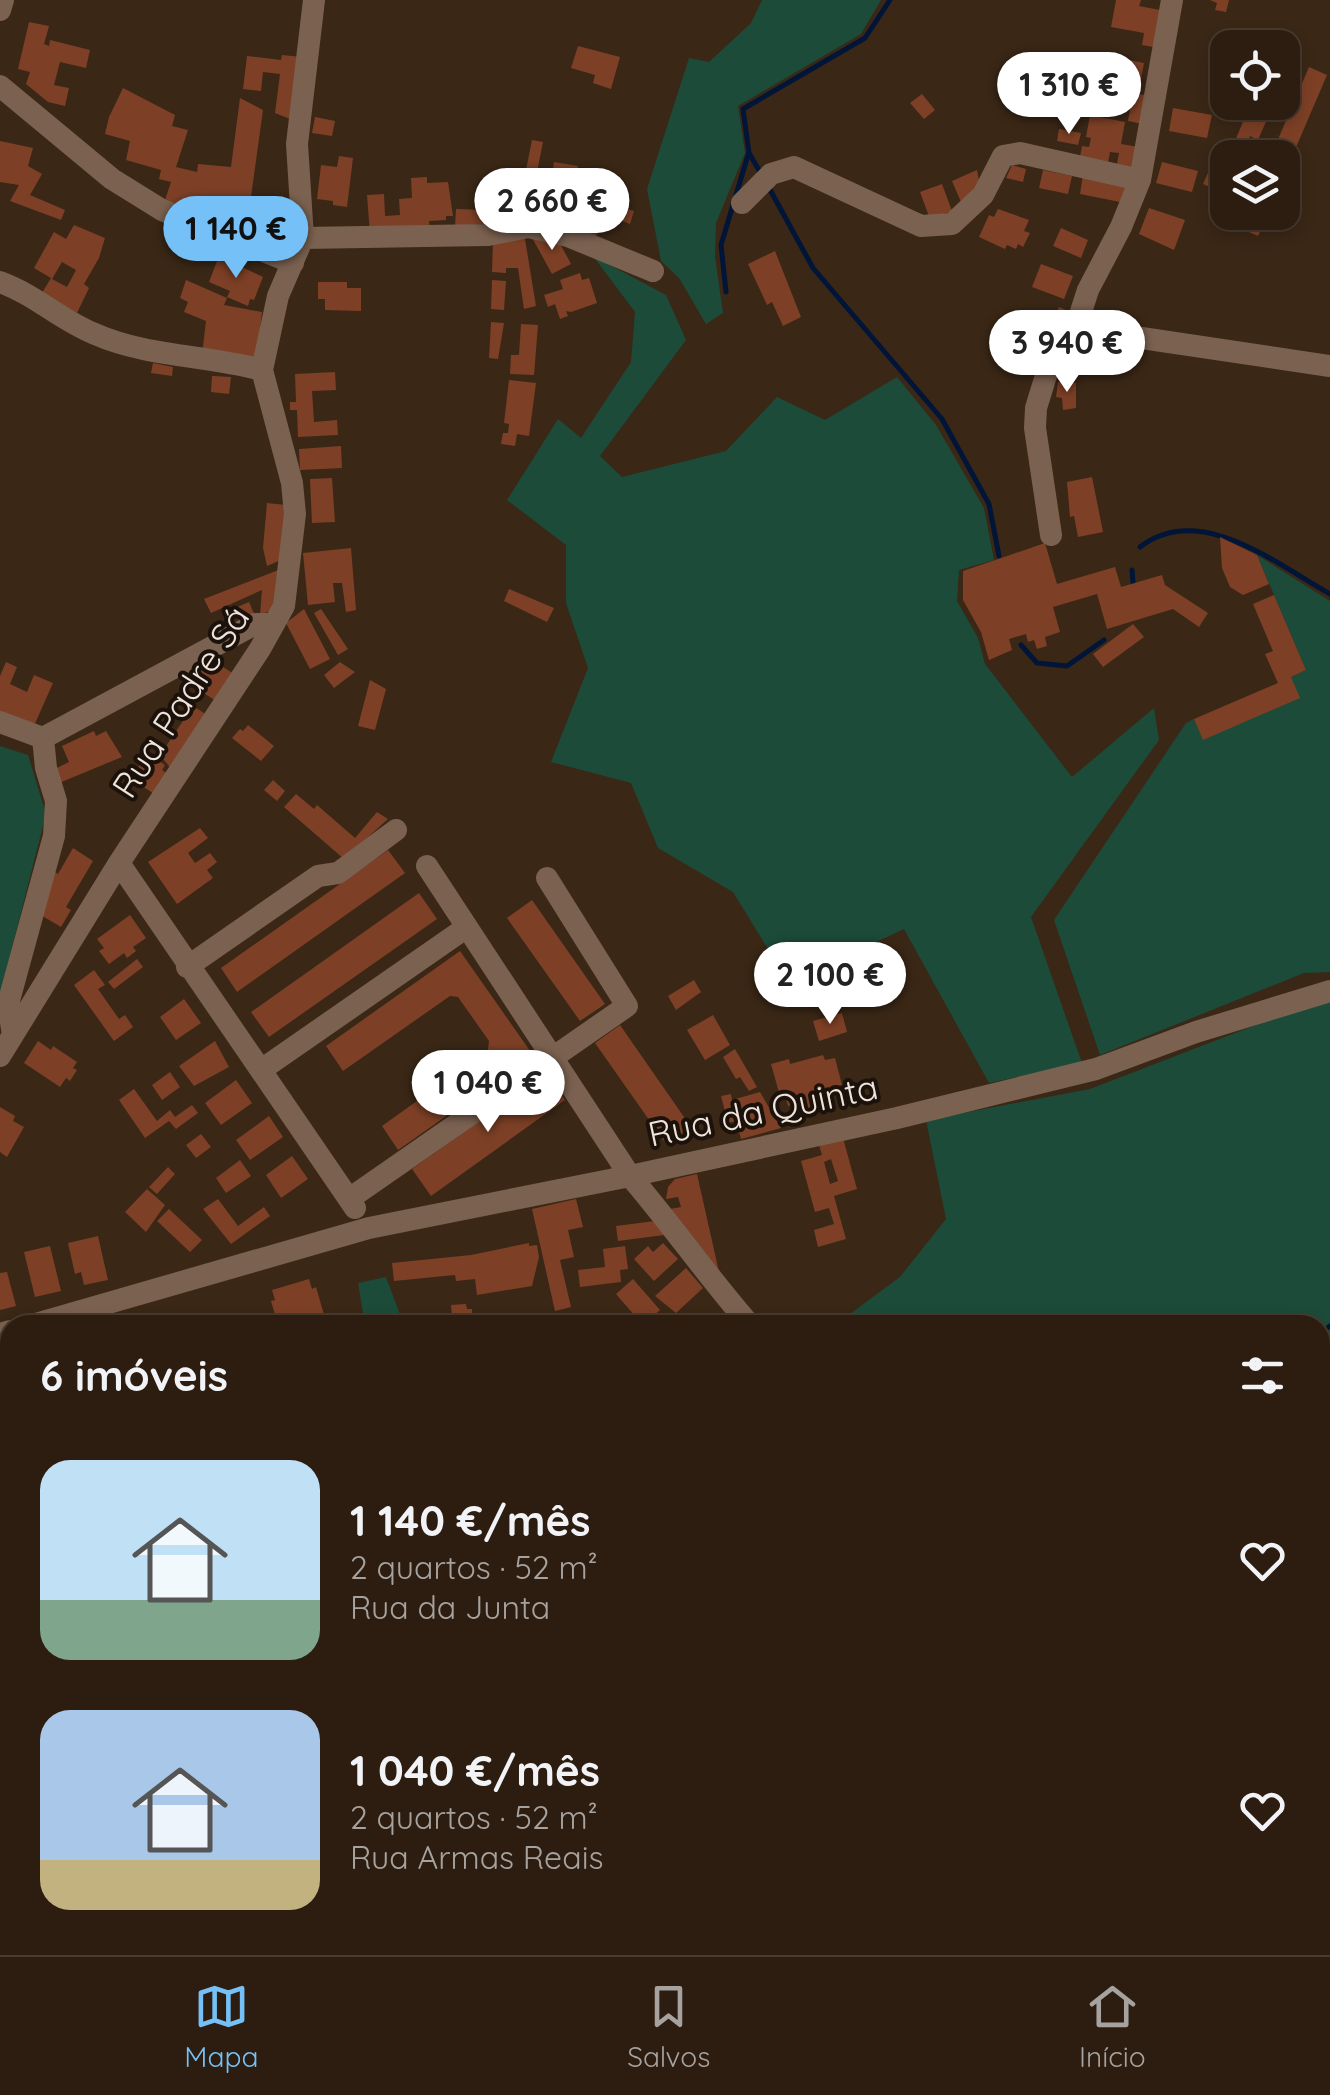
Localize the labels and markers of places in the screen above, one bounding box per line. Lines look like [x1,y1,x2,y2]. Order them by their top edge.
pin: 1 310 € [977,52,1161,137]
pin: 2 660 € [460,168,644,253]
pin: 1 140 € [144,196,328,281]
pin: 3 940 € [975,310,1159,395]
pin: 2 100 € [738,942,922,1027]
pin: 1 040 € [396,1050,580,1135]

